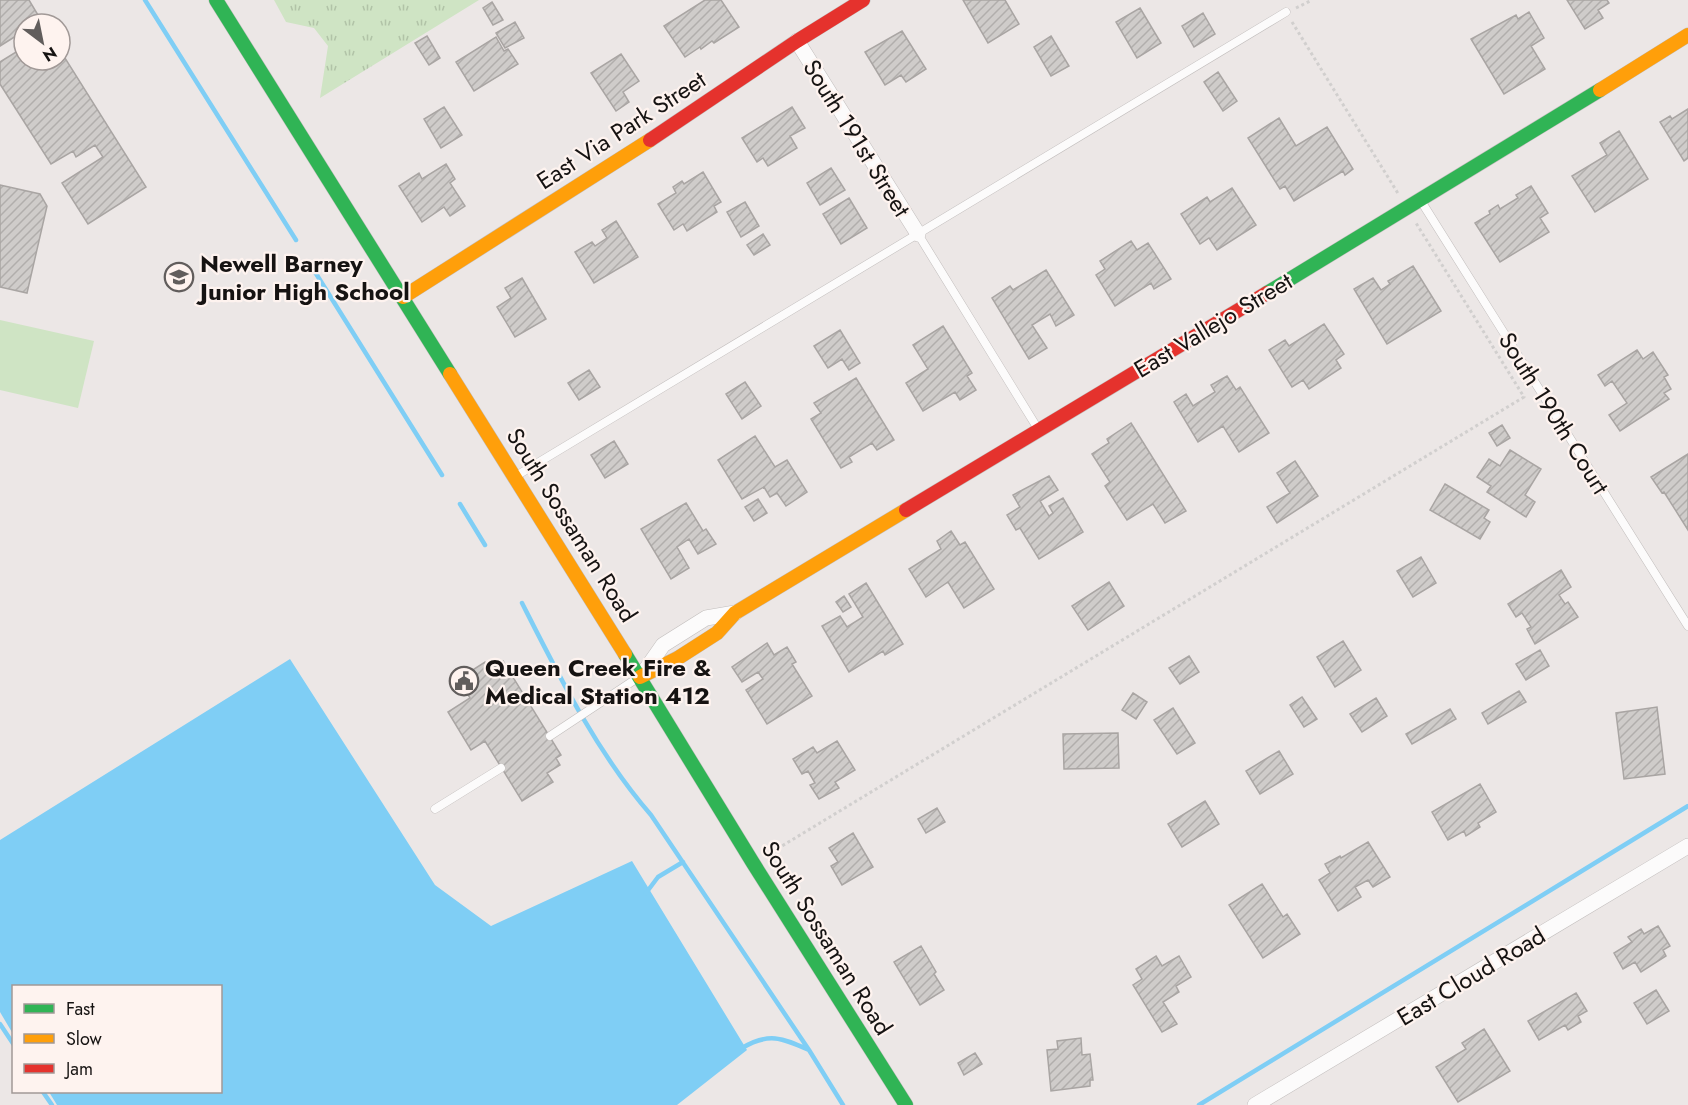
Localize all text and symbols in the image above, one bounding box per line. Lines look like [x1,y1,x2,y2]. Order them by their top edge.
north arrow [12,12,72,72]
text: N [38,41,61,67]
street label: South 191st Street [795,53,920,224]
street label: East Via Park Street [530,62,713,198]
place label: Newell Barney Junior High School [196,246,410,309]
school or university icon: Newell Barney Junior High School [163,261,195,293]
street label: East Vallejo Street [1127,264,1299,386]
street label: South 190th Court [1490,325,1618,501]
street label: South Sossaman Road [498,421,646,629]
place label: Queen Creek Fire & Medical Station 412 [485,650,711,713]
public building icon: Queen Creek Fire & Medical Station 412 [448,665,480,697]
street label: South Sossaman Road [753,834,901,1042]
street label: East Cloud Road [1390,918,1552,1034]
legend [12,985,222,1093]
text: Fast [66,996,95,1022]
text: Slow [66,1026,103,1052]
text: Jam [64,1056,93,1082]

